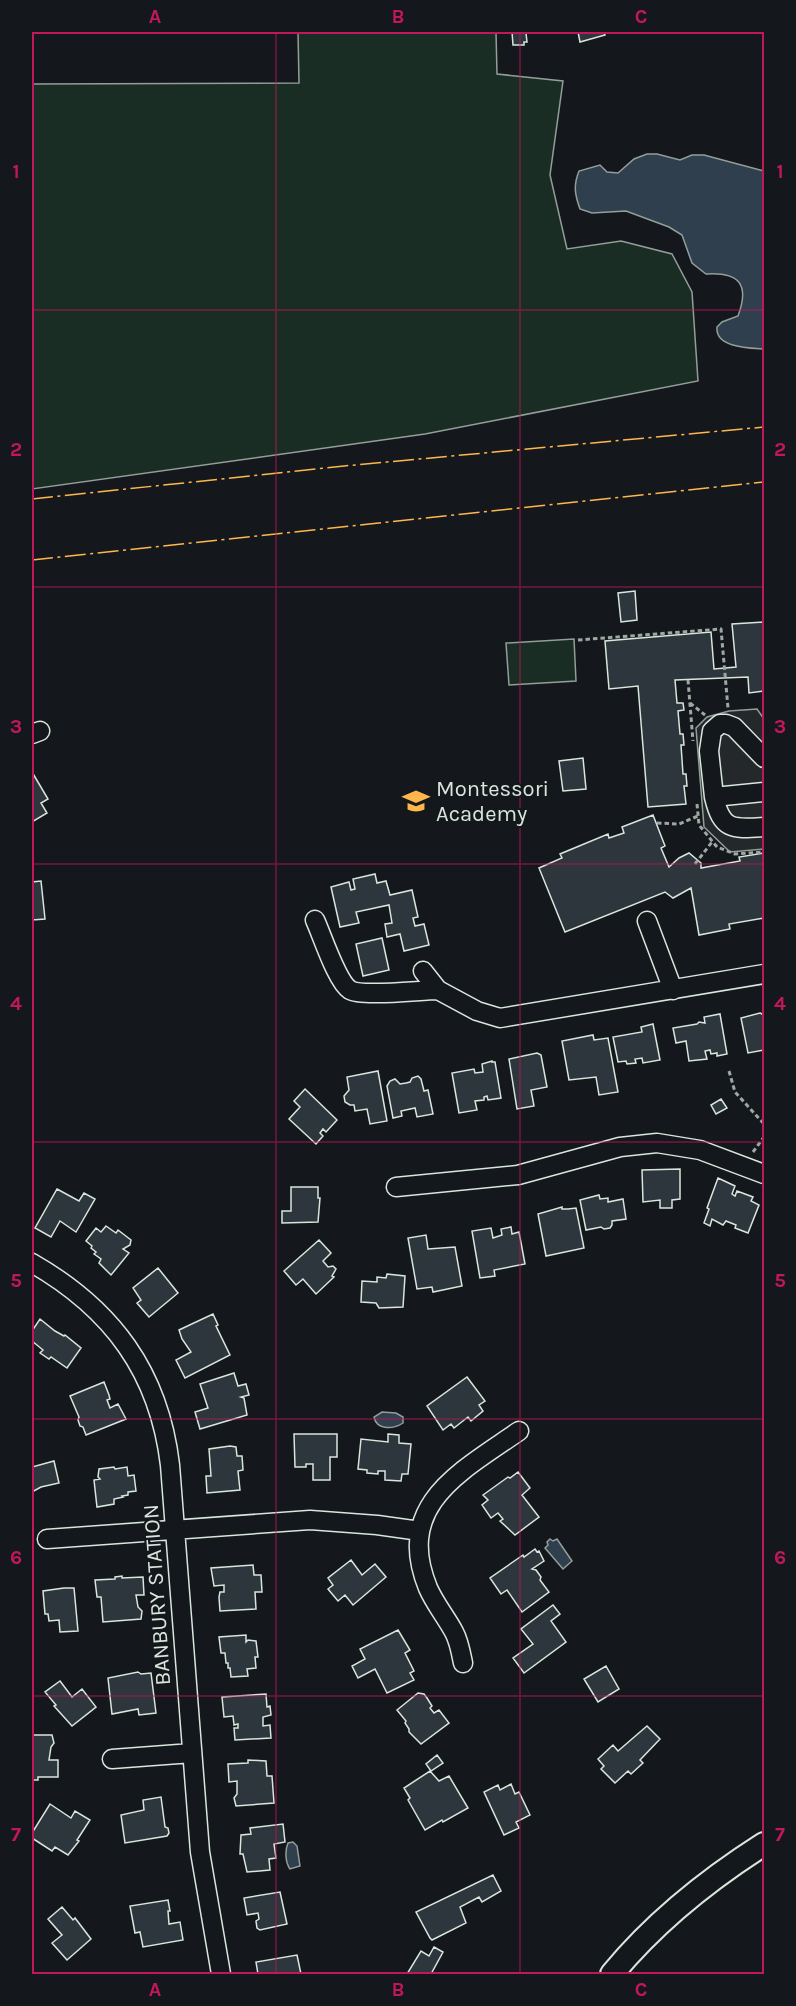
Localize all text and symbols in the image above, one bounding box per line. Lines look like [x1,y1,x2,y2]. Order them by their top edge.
text: A [149,5,162,28]
text: B [392,5,404,28]
text: C [635,5,647,28]
text: 1 [12,160,20,183]
text: 1 [776,160,784,183]
text: 2 [10,438,22,461]
text: 2 [774,438,786,461]
text: 3 [10,715,22,738]
text: 3 [774,715,786,738]
place label: Montessori Academy [436,776,549,827]
school or university icon: Montessori Academy [401,786,431,816]
text: 4 [10,992,22,1015]
text: 4 [774,992,786,1015]
text: 5 [10,1269,22,1292]
text: 5 [774,1269,786,1292]
street label: BANBURY STATION [138,1503,176,1686]
text: 6 [10,1546,22,1569]
text: 6 [774,1546,786,1569]
text: 7 [11,1823,21,1846]
text: 7 [775,1823,785,1846]
text: A [149,1978,162,2001]
text: B [392,1978,404,2001]
text: C [635,1978,647,2001]

